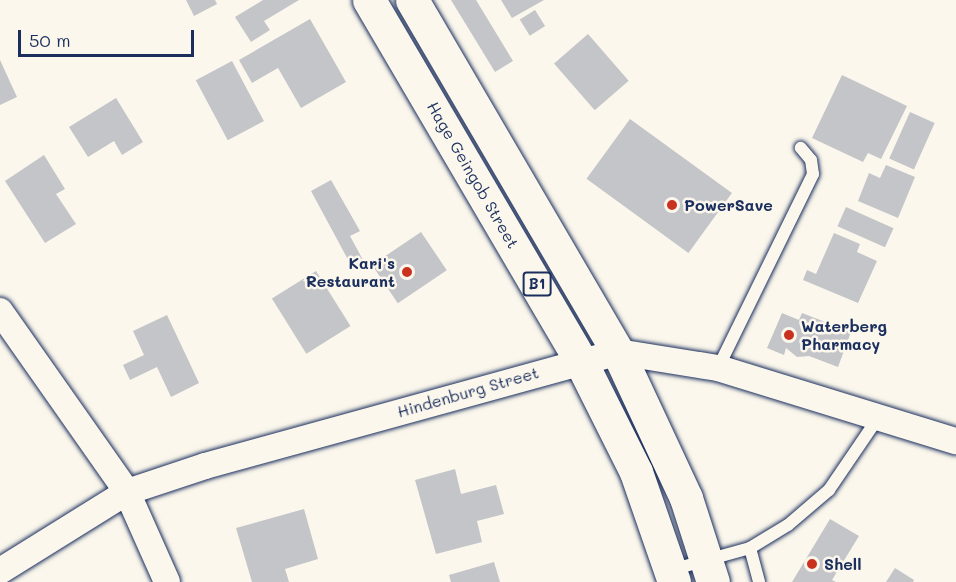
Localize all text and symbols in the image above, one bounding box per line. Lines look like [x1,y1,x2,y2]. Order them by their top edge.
scale bar [21,18,196,56]
text: 50 m [29,28,71,52]
street label: Hage Geingob Street [423,98,523,252]
place label: PowerSave [684,195,773,215]
marker: PowerSave [665,198,679,212]
place label: Kari's Restaurant [306,253,395,291]
marker: Kari's Restaurant [400,265,414,279]
road number: B1 [522,272,552,296]
place label: Waterberg Pharmacy [801,316,887,354]
marker: Waterberg Pharmacy [782,328,796,342]
street label: Hindenburg Street [395,363,541,421]
place label: Shell [824,554,861,574]
marker: Shell [805,557,819,571]

